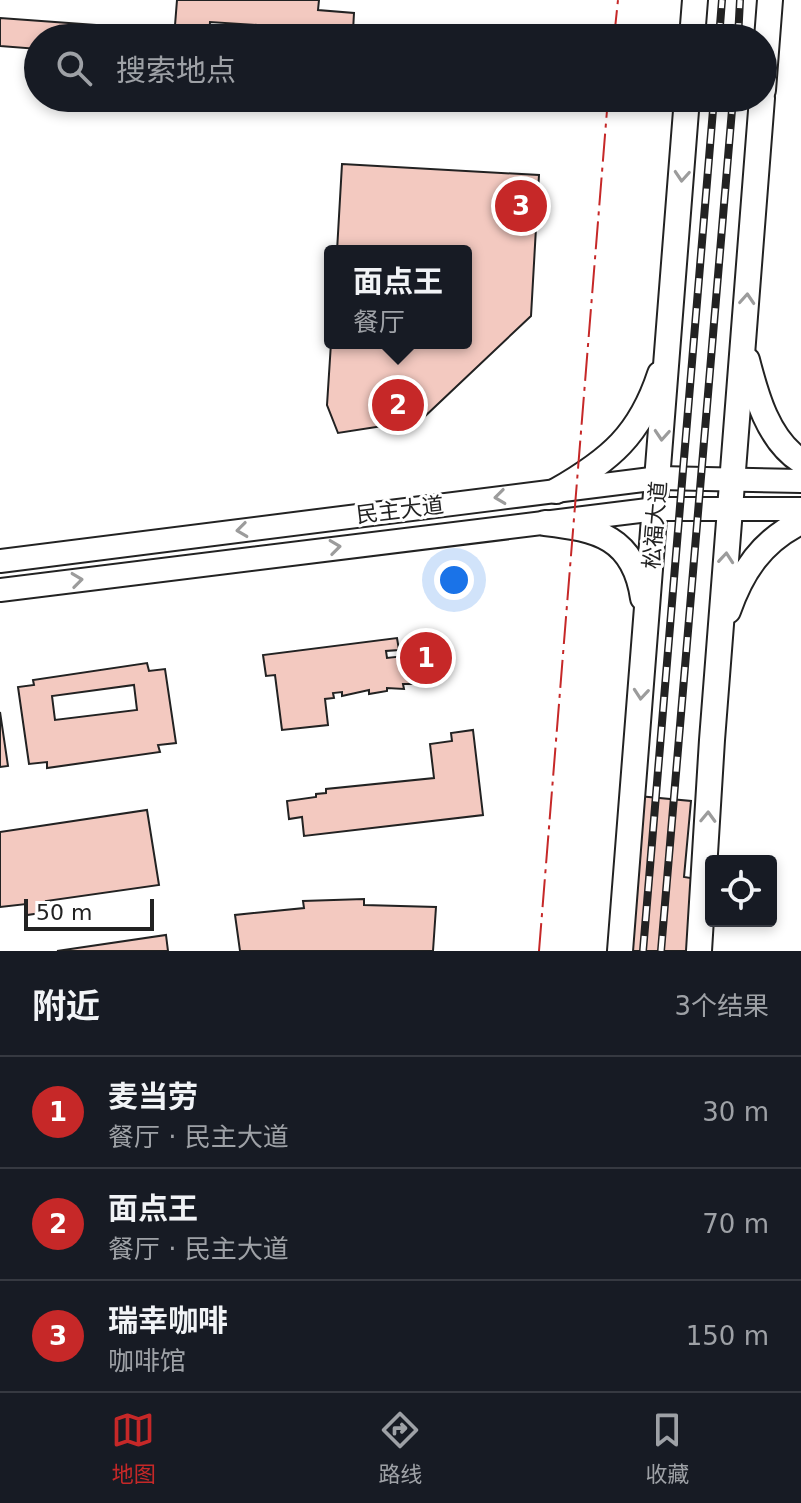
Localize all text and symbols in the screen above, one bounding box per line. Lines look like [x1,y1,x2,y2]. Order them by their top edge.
search box [24,24,777,112]
icon: search [52,46,96,90]
text: 搜索地点 [116,53,236,88]
one-way arrow [674,170,691,183]
pin: 3 [495,176,547,236]
popup [324,245,472,349]
text: 面点王 [353,264,443,299]
one-way arrow [738,292,755,305]
text: 餐厅 [353,307,405,337]
pin: 2 [372,375,424,435]
one-way arrow [654,429,671,442]
street label: 松福大道 [639,480,671,570]
one-way arrow [493,489,506,506]
street label: 民主大道 [355,492,445,528]
one-way arrow [235,521,249,538]
one-way arrow [328,539,342,556]
one-way arrow [717,551,734,564]
your location [434,560,474,600]
one-way arrow [70,572,84,589]
pin: 1 [400,628,452,688]
one-way arrow [633,688,650,701]
one-way arrow [700,810,717,823]
map controls [705,855,777,927]
button: locate [705,855,777,927]
scale bar [24,895,154,931]
text: 50 m [36,900,92,925]
text: 附近 [32,986,100,1026]
text: 3个结果 [674,991,769,1021]
text: 麦当劳 [108,1079,198,1114]
text: 1 [49,1097,67,1127]
text: 30 m [702,1097,769,1127]
text: 餐厅 · 民主大道 [108,1122,289,1152]
text: 面点王 [108,1191,198,1226]
text: 2 [49,1209,67,1239]
text: 70 m [702,1209,769,1239]
text: 餐厅 · 民主大道 [108,1234,289,1264]
text: 瑞幸咖啡 [108,1303,228,1338]
text: 3 [49,1321,67,1351]
text: 150 m [686,1321,769,1351]
text: 咖啡馆 [108,1346,186,1376]
tab: 地图 [111,1408,156,1488]
tab: 路线 [378,1408,423,1488]
tab: 收藏 [645,1408,690,1488]

